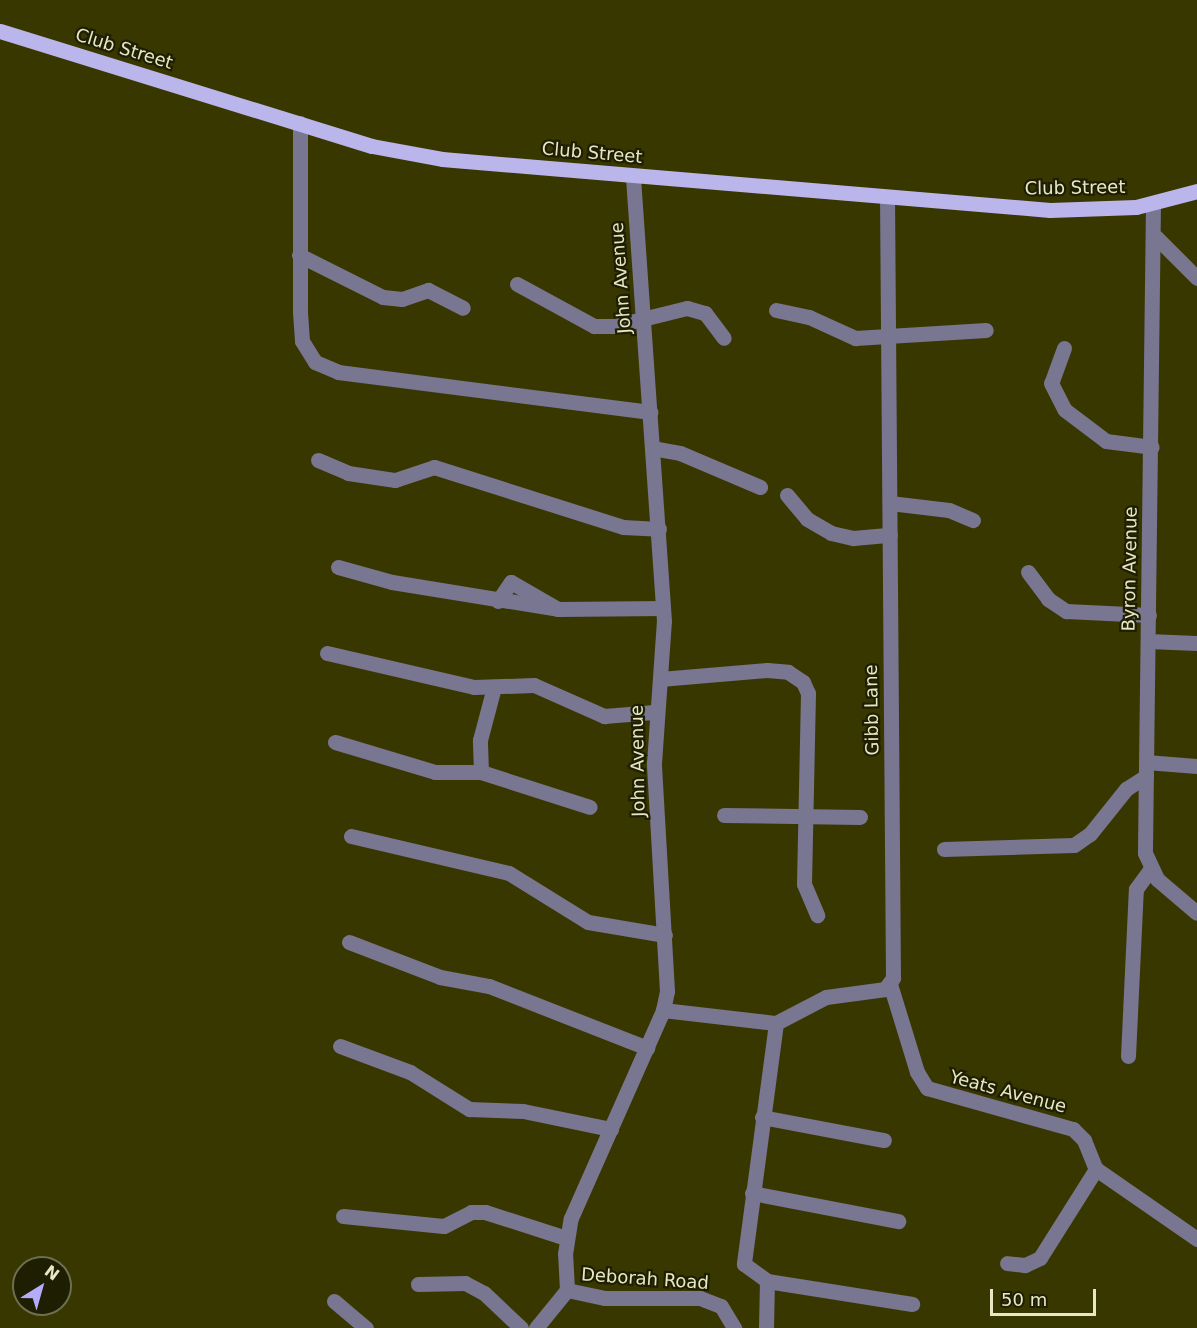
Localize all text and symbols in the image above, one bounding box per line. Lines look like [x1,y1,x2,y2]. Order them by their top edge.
street label: Club Street [73,24,175,74]
street label: Club Street [541,138,643,168]
street label: Club Street [1024,176,1126,200]
street label: John Avenue [606,222,636,334]
street label: Byron Avenue [1118,506,1142,632]
street label: Gibb Lane [860,664,884,756]
street label: John Avenue [626,705,650,817]
street label: Yeats Avenue [947,1066,1069,1118]
north arrow [12,1256,72,1316]
text: N [41,1261,63,1284]
street label: Deborah Road [580,1264,710,1294]
scale bar [993,1277,1100,1315]
text: 50 m [1001,1289,1047,1310]

